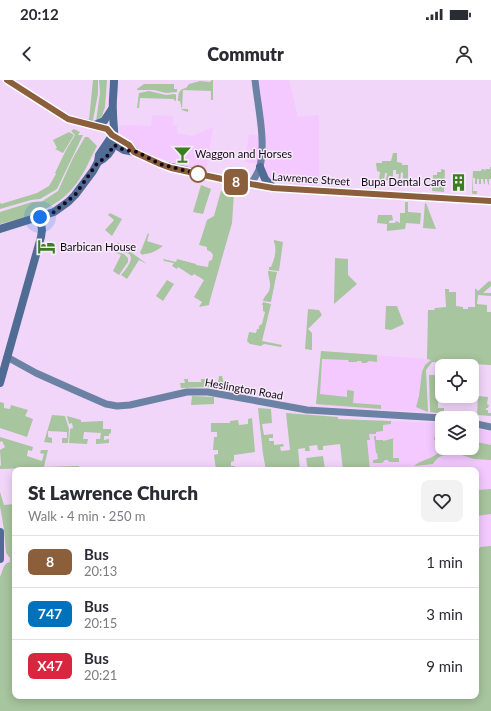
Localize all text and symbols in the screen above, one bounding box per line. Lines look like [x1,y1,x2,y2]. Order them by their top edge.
text: 20:12 [20,5,59,23]
icon: back [16,43,38,65]
text: Commutr [207,43,284,65]
icon: person [453,43,475,65]
bar icon: Waggon and Horses [172,144,192,164]
place label: Waggon and Horses [195,147,292,160]
unlabelled marker [189,165,207,183]
line badge: 8 [223,169,249,195]
street label: Lawrence Street [272,169,351,188]
building icon: Bupa Dental Care [449,172,469,192]
text: 8 [232,173,240,190]
place label: Bupa Dental Care [361,175,446,188]
your location [30,207,50,227]
hotel icon: Barbican House [37,237,57,257]
place label: Barbican House [60,240,136,253]
map controls [435,359,479,455]
button: locate [435,359,479,403]
street label: Heslington Road [204,375,284,402]
button: layers [435,411,479,455]
button: heart [421,480,463,522]
text: St Lawrence Church [28,481,198,504]
text: Walk · 4 min · 250 m [28,508,146,524]
text: Bus [84,545,109,563]
text: 8 [46,553,54,570]
text: 1 min [426,553,463,571]
text: 20:13 [84,563,117,579]
text: Bus [84,597,109,615]
text: 747 [38,605,62,622]
text: 3 min [426,605,463,623]
text: 20:15 [84,615,117,631]
text: Bus [84,649,109,667]
text: X47 [37,657,63,674]
text: 9 min [426,657,463,675]
text: 20:21 [84,667,117,683]

